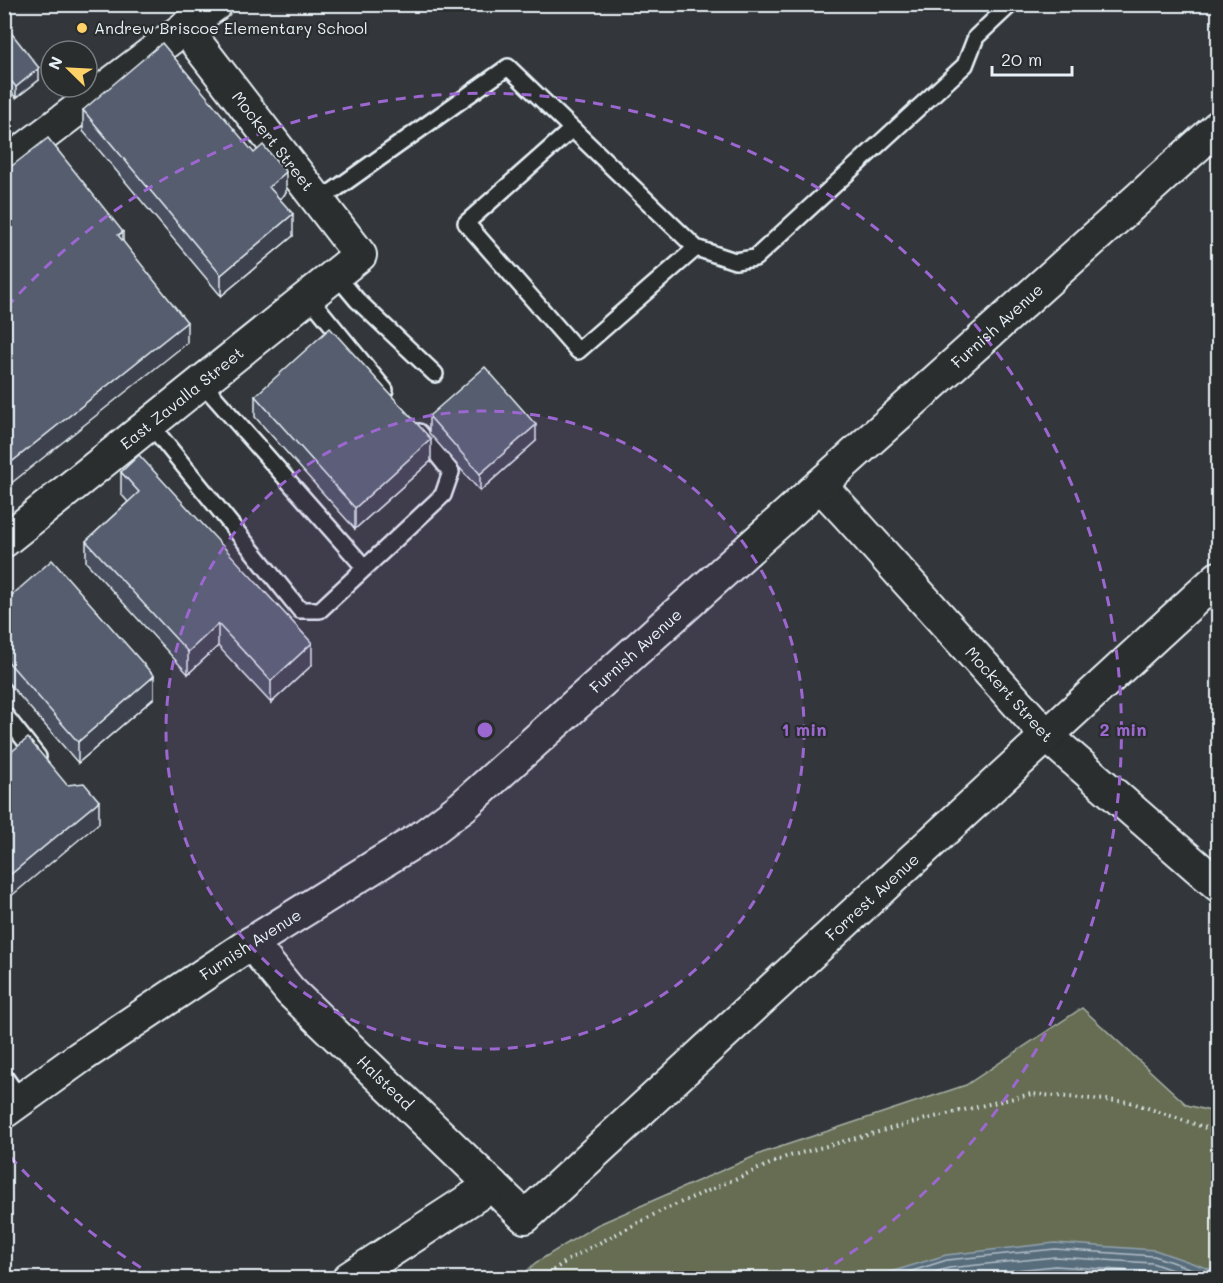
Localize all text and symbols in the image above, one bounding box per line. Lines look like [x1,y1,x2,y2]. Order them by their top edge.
place label: Andrew Briscoe Elementary School [94,17,368,38]
marker: Andrew Briscoe Elementary School [75,21,89,35]
north arrow [39,39,99,99]
scale bar [992,39,1072,77]
text: 20 m [1001,47,1042,71]
text: N [43,53,67,73]
street label: Mockert Street [228,86,319,195]
street label: Furnish Avenue [946,279,1047,372]
street label: East Zavalla Street [115,342,247,454]
street label: Furnish Avenue [585,604,686,697]
street label: Mockert Street [961,642,1057,746]
text: 1 min [781,717,827,741]
text: 2 min [1099,717,1147,741]
centre of rings [475,720,495,740]
street label: Forrest Avenue [821,848,923,945]
street label: Furnish Avenue [195,904,305,985]
street label: Halstead [353,1050,418,1114]

